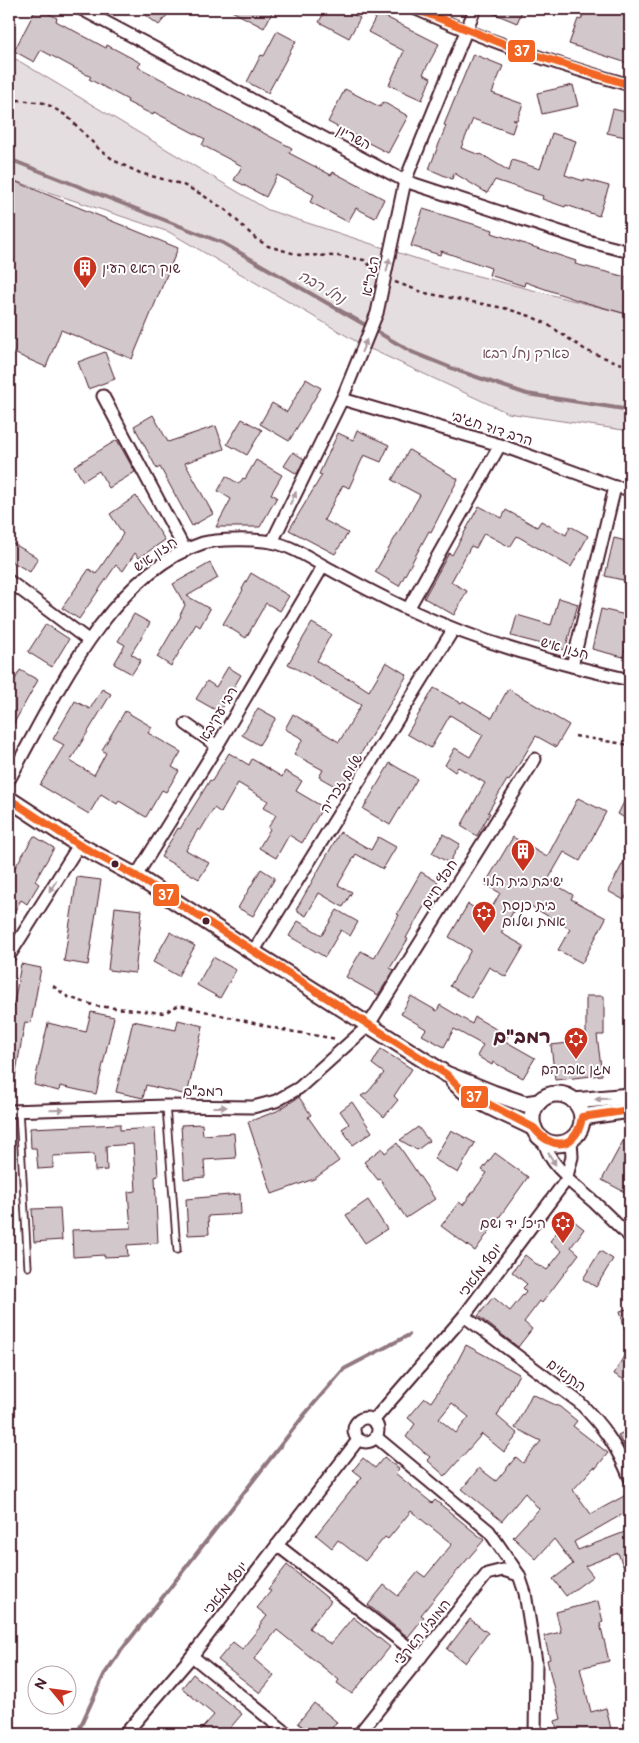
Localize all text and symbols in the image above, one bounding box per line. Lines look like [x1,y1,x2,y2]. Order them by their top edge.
line badge: 37 [507,39,536,63]
text: 37 [514,43,530,60]
street label: השריון [334,121,374,153]
street label: הגר"א [358,254,383,298]
building icon: שוק ראש העין [72,255,98,289]
one-way arrow [384,258,392,273]
place label: שוק ראש העין [102,260,180,277]
water label: נחל רבה [295,266,350,309]
one-way arrow [360,338,368,353]
park label: פארק נחל רבא [482,345,570,362]
street label: הרב דוד חג'בי [449,407,535,450]
one-way arrow [289,491,298,506]
street label: חזון איש [130,533,180,576]
street label: חזון איש [539,633,591,663]
street label: רבי עקיבא [195,684,242,745]
street label: שלום זכריה [316,750,367,816]
building icon: ישיבת בית הלוי [510,838,536,872]
street label: חפץ חיים [418,856,461,912]
unlabelled marker [110,859,120,869]
place label: ישיבת בית הלוי [482,873,564,890]
one-way arrow [49,880,58,893]
line badge: 37 [152,883,180,907]
text: 37 [158,887,174,904]
place label: בית כנסת אמת ושלום [502,897,566,930]
synagogue icon: בית כנסת אמת ושלום [471,900,497,934]
unlabelled marker [201,916,211,926]
district label: רמב"ם [493,1026,551,1049]
synagogue icon: מגן אברהם [563,1026,589,1060]
place label: מגן אברהם [541,1061,611,1078]
street label: רמב"ם [183,1083,223,1100]
line badge: 37 [460,1085,489,1109]
text: 37 [466,1089,482,1106]
one-way arrow [594,1096,610,1104]
one-way arrow [212,1103,228,1111]
one-way arrow [50,1106,66,1114]
one-way arrow [547,1153,557,1166]
synagogue icon: היכל יד ושם [550,1210,576,1244]
place label: היכל יד ושם [480,1215,546,1232]
street label: יוסף מלאכי [455,1240,506,1300]
street label: התנאים [544,1355,589,1395]
street label: יוסף מלאכי [199,1558,251,1618]
street label: המוביל הארצי [390,1596,454,1669]
north arrow [28,1666,78,1716]
text: N [31,1675,51,1693]

